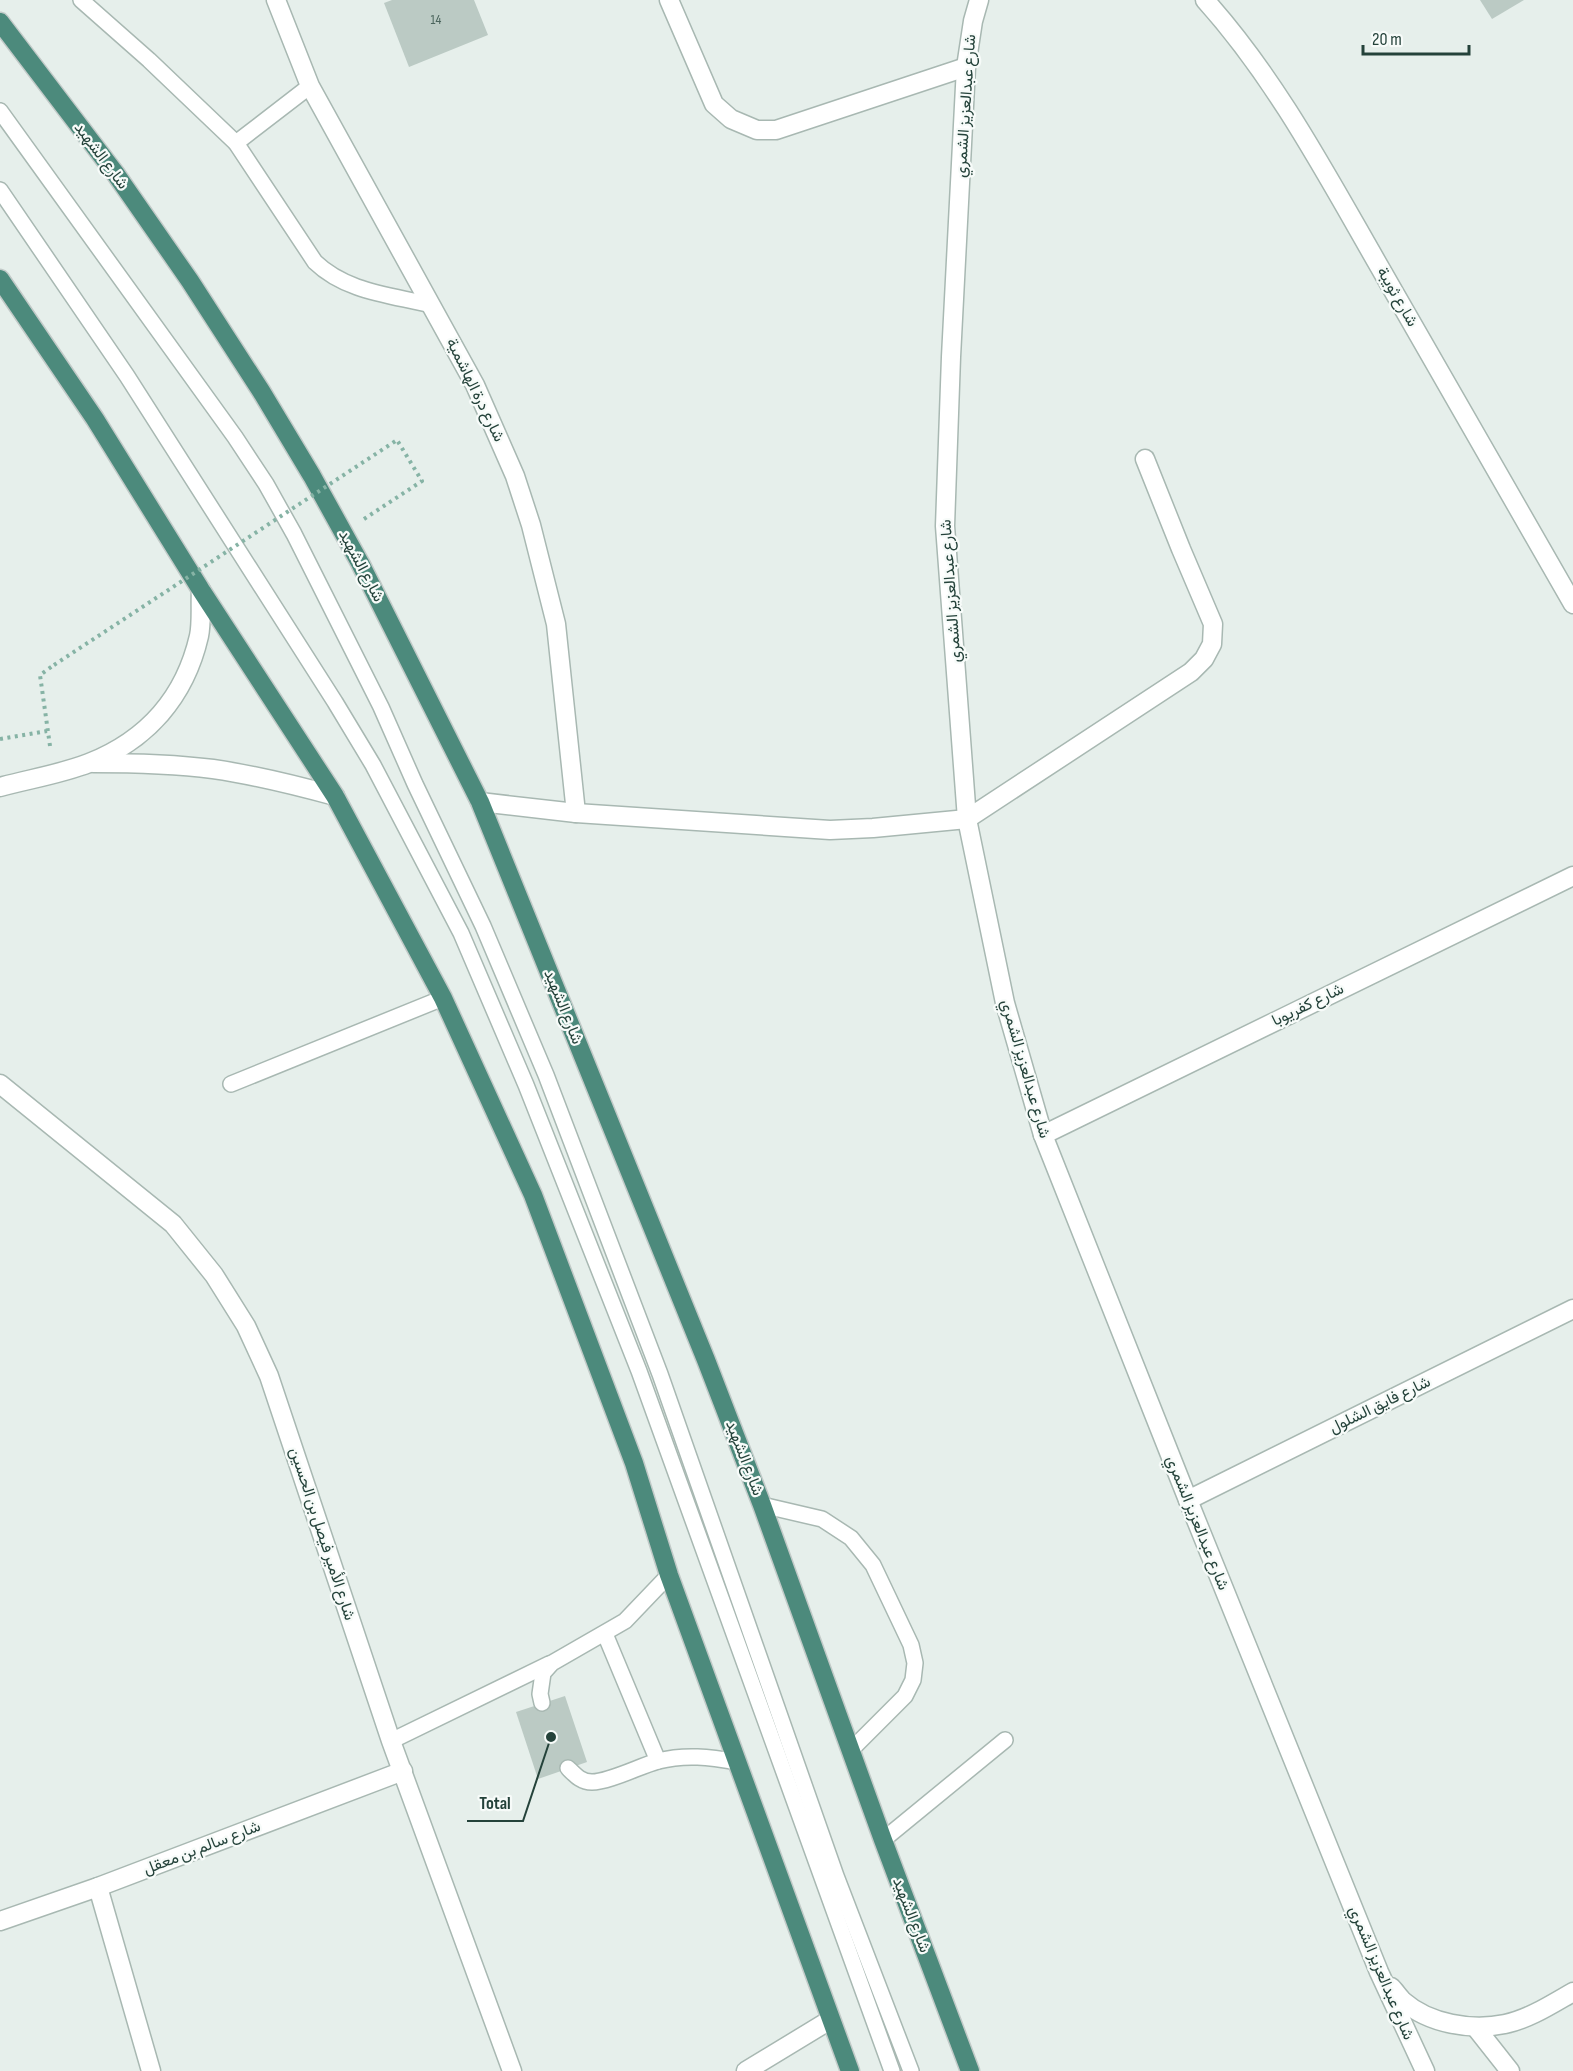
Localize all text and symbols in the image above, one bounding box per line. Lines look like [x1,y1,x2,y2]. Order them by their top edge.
house number: 14 [431,11,442,28]
scale bar [1363,18,1470,56]
text: 20 m [1372,29,1402,50]
street label: شارع عبدالعزيز الشمري [952,34,983,178]
street label: شارع الشهيد [69,119,132,194]
street label: شارع ثويبة [1372,264,1422,331]
street label: شارع درة الهاشمية [441,335,508,445]
street label: شارع عبدالعزيز الشمري [937,519,968,663]
street label: شارع الشهيد [333,527,388,606]
street label: شارع الشهيد [538,967,587,1047]
street label: شارع كفريوبا [1269,979,1348,1031]
street label: شارع عبدالعزيز الشمري [993,997,1054,1141]
street label: شارع فايق الشلول [1326,1372,1434,1439]
street label: شارع الشهيد [720,1418,767,1499]
street label: شارع الأمير فيصل بن الحسين [284,1445,359,1623]
street label: شارع عبدالعزيز الشمري [1159,1453,1233,1594]
callout: Total [467,1785,523,1821]
text: Total [479,1793,511,1814]
street label: شارع سالم بن معقل [141,1817,264,1880]
street label: شارع الشهيد [887,1875,934,1956]
street label: شارع عبدالعزيز الشمري [1341,1903,1418,2044]

